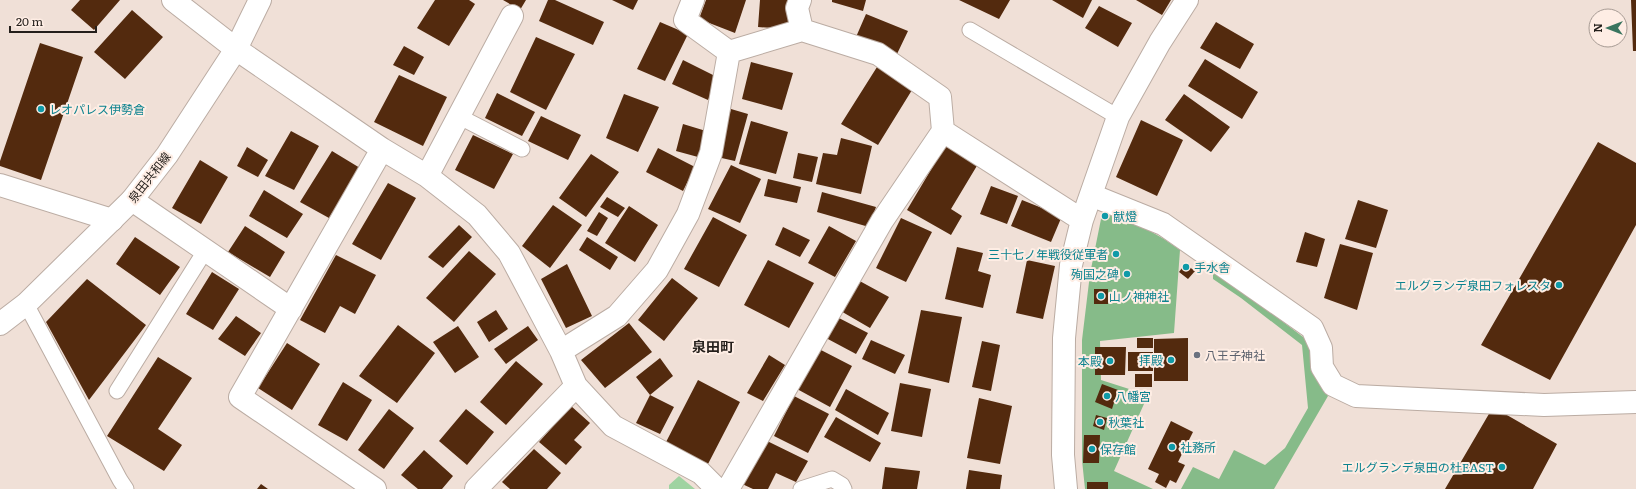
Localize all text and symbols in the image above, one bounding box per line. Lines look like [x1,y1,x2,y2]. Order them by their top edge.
scale bar [10,8,96,34]
north arrow [1588,8,1628,48]
text: 20 m [16,12,43,30]
text: N [1589,23,1605,33]
place label: レオパレス伊勢倉 [49,100,145,118]
marker: レオパレス伊勢倉 [36,104,46,114]
street label: 泉田共和線 [123,148,175,206]
place label: 献燈 [1113,207,1137,225]
marker: 献燈 [1100,211,1110,221]
place label: 三十七ノ年戦役従軍者 [988,245,1108,263]
marker: 三十七ノ年戦役従軍者 [1111,249,1121,259]
place label: 手水舎 [1194,258,1230,276]
marker: 手水舎 [1181,262,1191,272]
place label: 殉国之碑 [1071,265,1119,283]
marker: 殉国之碑 [1122,269,1132,279]
place label: エルグランデ泉田フォレスタ [1395,276,1551,294]
marker: エルグランデ泉田フォレスタ [1554,280,1564,290]
place label: 山ノ神神社 [1109,287,1169,305]
marker: 山ノ神神社 [1096,291,1106,301]
district label: 泉田町 [692,336,734,356]
place label: 八王子神社 [1205,346,1265,364]
marker: 八王子神社 [1192,350,1202,360]
place label: 拝殿 [1139,351,1163,369]
place label: 本殿 [1078,352,1102,370]
marker: 拝殿 [1166,355,1176,365]
marker: 本殿 [1105,356,1115,366]
place label: 八幡宮 [1115,387,1151,405]
marker: 八幡宮 [1102,391,1112,401]
place label: 秋葉社 [1108,413,1144,431]
marker: 秋葉社 [1095,417,1105,427]
place label: 社務所 [1180,438,1216,456]
place label: 保存館 [1100,440,1136,458]
marker: 社務所 [1167,442,1177,452]
marker: 保存館 [1087,444,1097,454]
place label: エルグランデ泉田の杜EAST [1342,458,1494,476]
marker: エルグランデ泉田の杜EAST [1497,462,1507,472]

